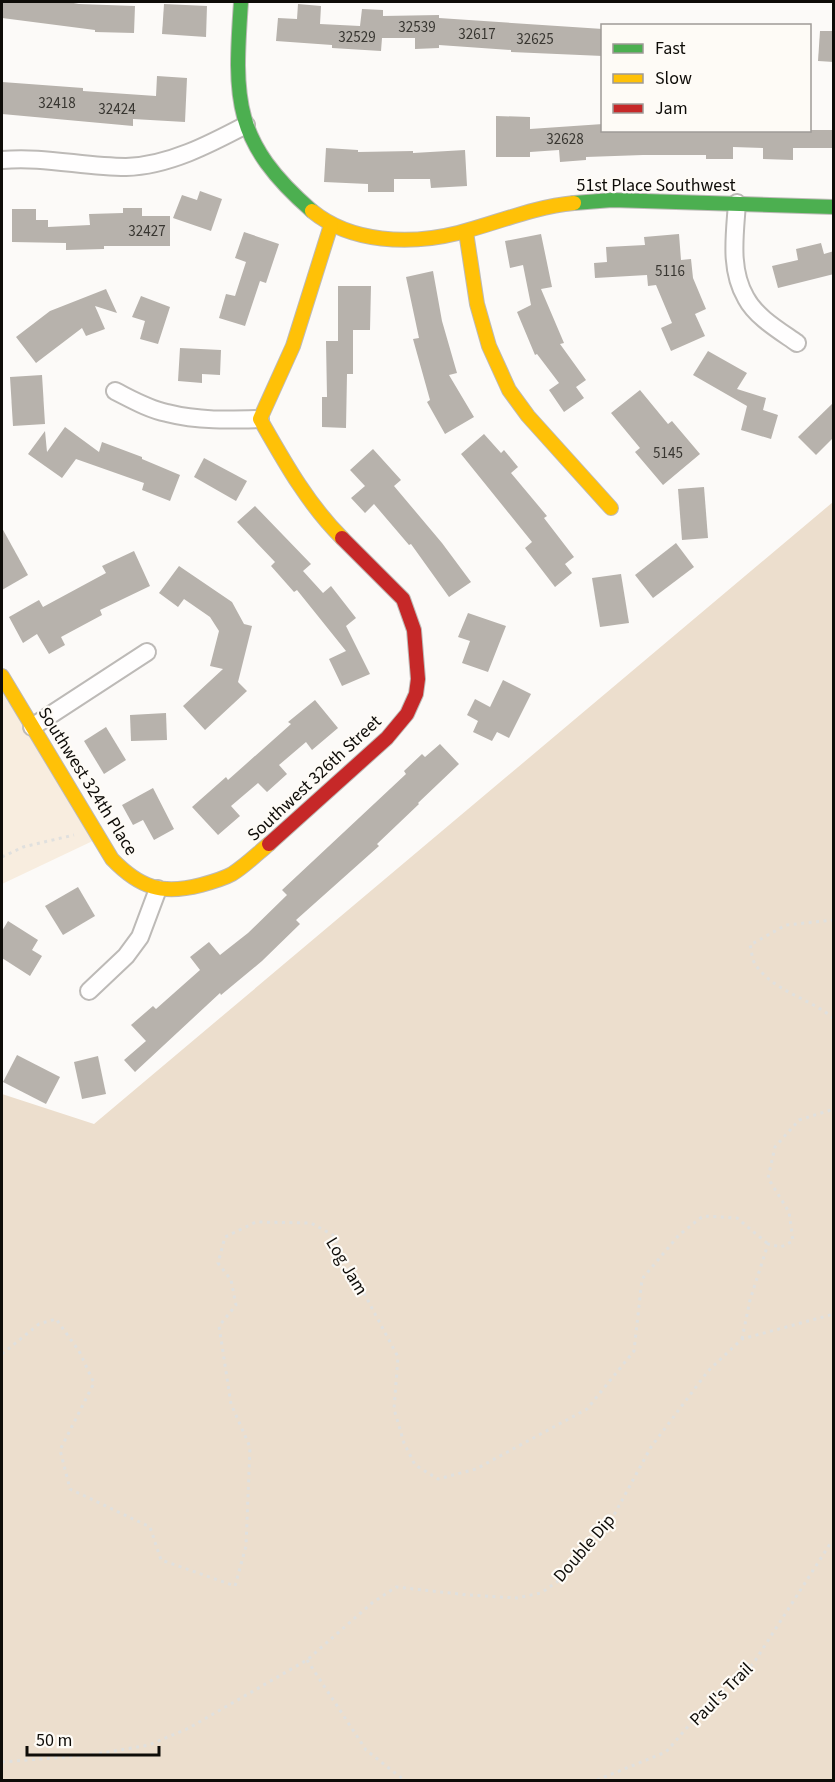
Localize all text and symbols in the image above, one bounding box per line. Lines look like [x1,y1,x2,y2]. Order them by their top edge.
house number: 32539 [398,17,436,38]
house number: 32617 [458,24,496,45]
legend [601,24,811,132]
house number: 32529 [338,27,376,48]
house number: 32625 [516,29,554,50]
text: Fast [655,36,686,61]
text: Slow [655,66,692,91]
house number: 32418 [38,93,76,114]
text: Jam [655,96,688,121]
house number: 32424 [98,99,136,120]
house number: 32628 [546,129,584,150]
street label: 51st Place Southwest [576,173,736,198]
house number: 32427 [128,221,166,242]
house number: 5116 [655,261,685,282]
house number: 5145 [653,443,683,464]
street label: Southwest 324th Place [32,702,143,860]
street label: Southwest 326th Street [242,710,387,847]
street label: Log Jam [319,1233,374,1300]
street label: Double Dip [548,1509,621,1588]
street label: Paul's Trail [684,1657,759,1732]
scale bar [27,1719,159,1757]
text: 50 m [36,1728,72,1753]

